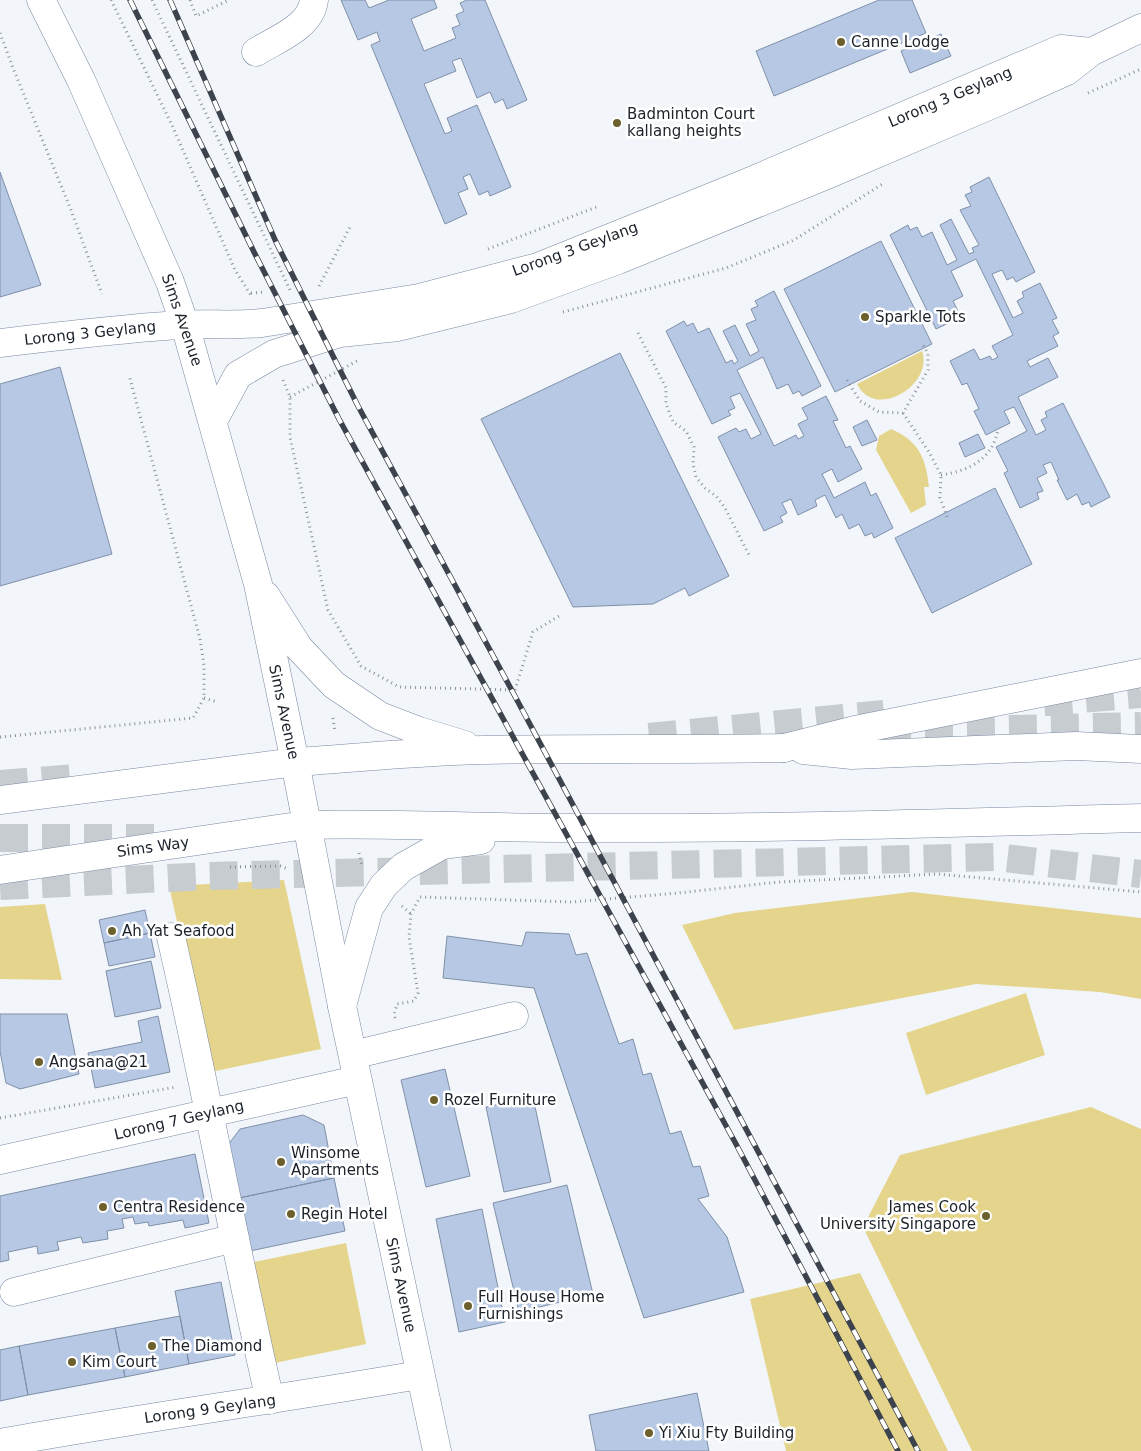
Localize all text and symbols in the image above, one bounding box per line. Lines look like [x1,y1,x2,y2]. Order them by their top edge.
place label: Canne Lodge [851,33,949,51]
marker: Canne Lodge [835,36,847,48]
street label: Lorong 3 Geylang [885,63,1015,131]
place label: Badminton Court kallang heights [627,105,755,140]
marker: Badminton Court kallang heights [611,117,623,129]
street label: Lorong 3 Geylang [510,218,640,280]
street label: Sims Avenue [158,271,206,369]
place label: Sparkle Tots [875,308,966,326]
marker: Sparkle Tots [859,311,871,323]
street label: Lorong 3 Geylang [23,317,157,349]
street label: Sims Avenue [265,663,303,761]
street label: Sims Way [116,833,190,861]
place label: Ah Yat Seafood [122,922,235,940]
marker: Ah Yat Seafood [106,925,118,937]
place label: Angsana@21 [49,1053,148,1071]
marker: Angsana@21 [33,1056,45,1068]
place label: Rozel Furniture [444,1091,556,1109]
marker: Rozel Furniture [428,1094,440,1106]
street label: Lorong 7 Geylang [112,1096,246,1144]
place label: Winsome Apartments [291,1144,379,1179]
marker: Winsome Apartments [275,1156,287,1168]
place label: Centra Residence [113,1198,245,1216]
place label: James Cook University Singapore [820,1198,976,1233]
marker: Centra Residence [97,1201,109,1213]
place label: Regin Hotel [301,1205,388,1223]
marker: Regin Hotel [285,1208,297,1220]
marker: James Cook University Singapore [980,1210,992,1222]
street label: Sims Avenue [382,1236,420,1334]
place label: Full House Home Furnishings [478,1288,605,1323]
marker: Full House Home Furnishings [462,1300,474,1312]
place label: The Diamond [161,1337,262,1355]
marker: The Diamond [146,1340,158,1352]
place label: Kim Court [82,1353,157,1371]
marker: Kim Court [66,1356,78,1368]
street label: Lorong 9 Geylang [143,1391,277,1427]
place label: Yi Xiu Fty Building [658,1424,794,1442]
marker: Yi Xiu Fty Building [643,1427,655,1439]

